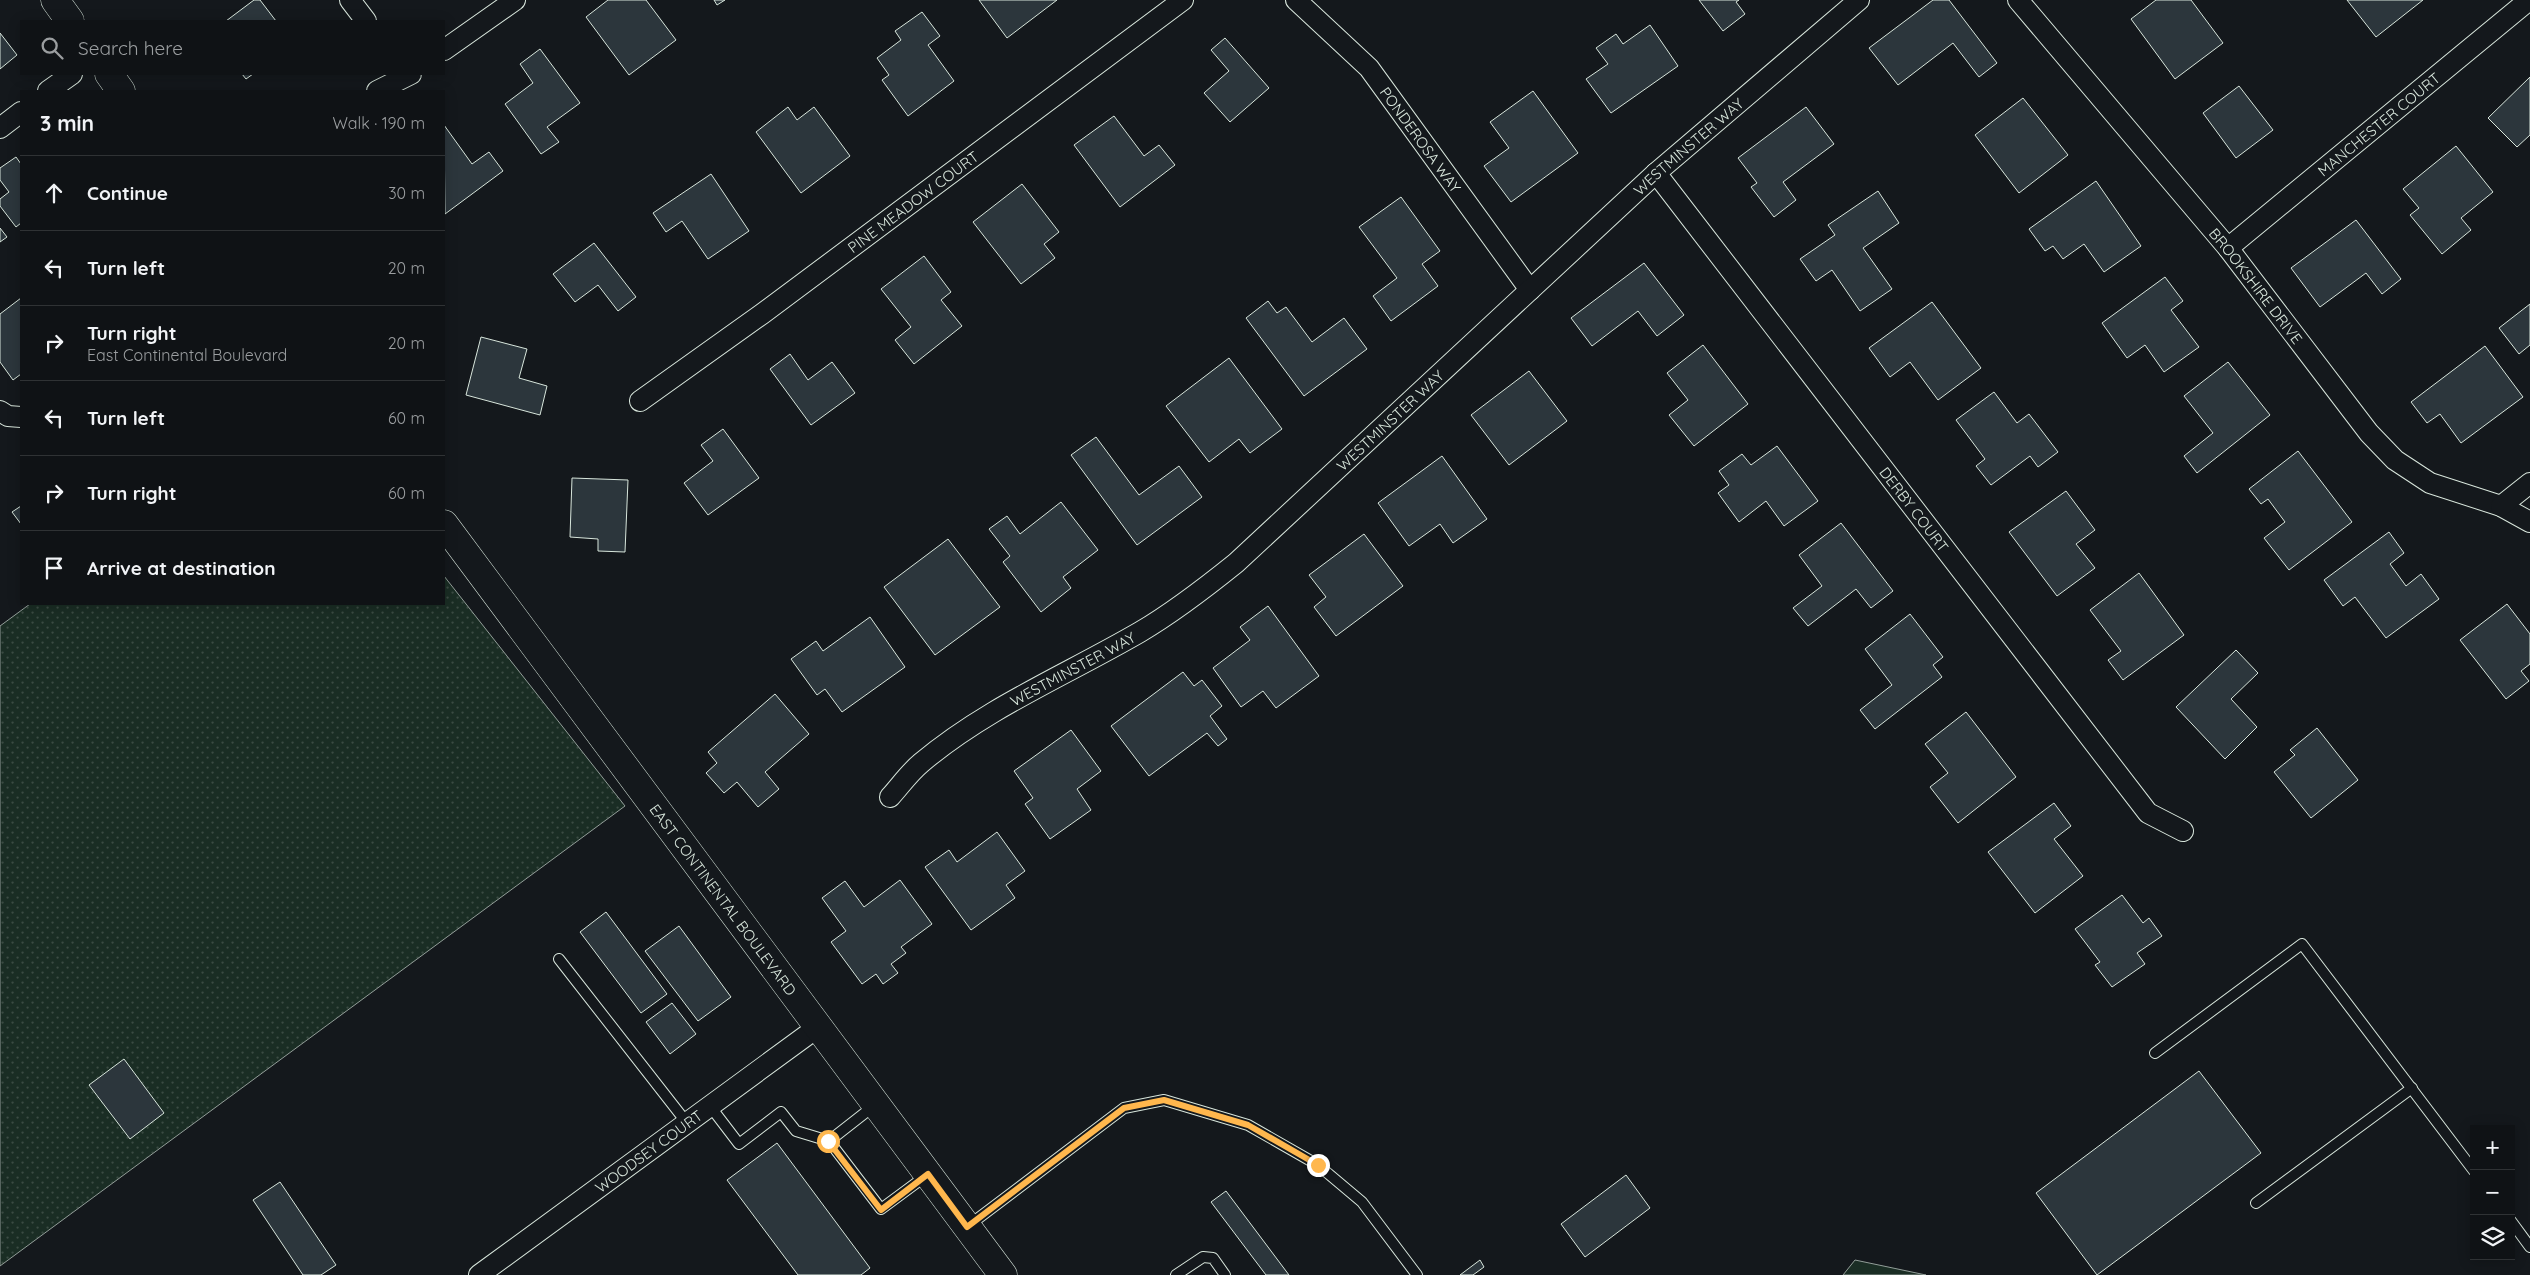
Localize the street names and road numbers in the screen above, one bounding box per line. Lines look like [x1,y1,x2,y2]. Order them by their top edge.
street label: MANCHESTER COURT [2313,68,2444,180]
street label: PONDEROSA WAY [1376,83,1466,196]
street label: WESTMINSTER WAY [1629,93,1748,199]
street label: PINE MEADOW COURT [844,146,982,257]
street label: BROOKSHIRE DRIVE [2205,224,2307,347]
street label: WESTMINSTER WAY [1332,365,1448,475]
street label: DERBY COURT [1876,463,1953,555]
street label: WESTMINSTER WAY [1007,627,1139,710]
street label: EAST CONTINENTAL BOULEVARD [646,800,801,999]
street label: WOODSEY COURT [591,1105,706,1197]

